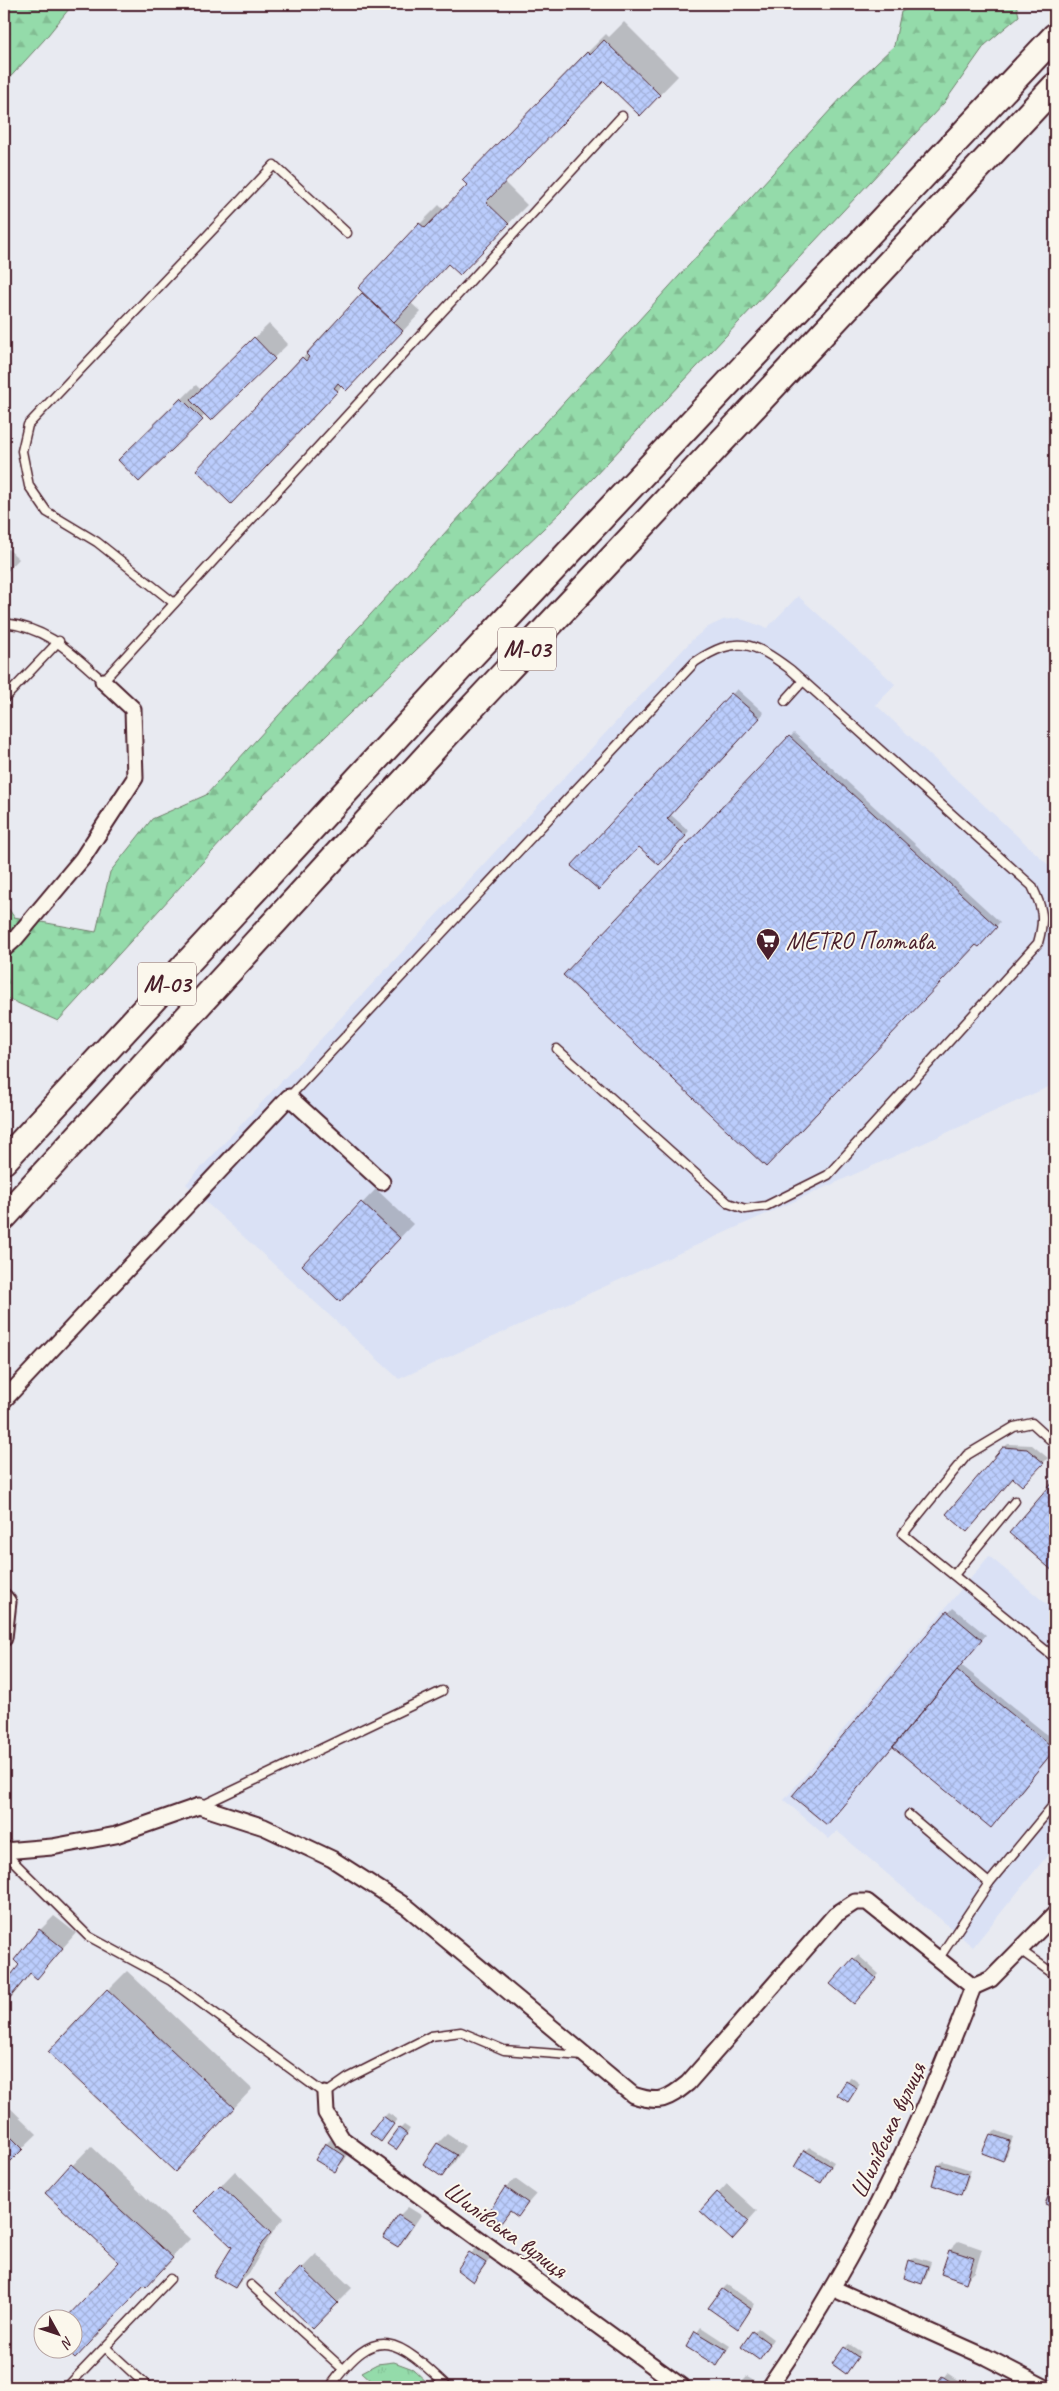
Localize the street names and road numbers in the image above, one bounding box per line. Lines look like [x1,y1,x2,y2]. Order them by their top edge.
road number: М-03 [498,628,556,671]
road number: М-03 [138,962,196,1006]
street label: Шилівська вулиця [843,2057,934,2203]
street label: Шилівська вулиця [437,2174,575,2286]

